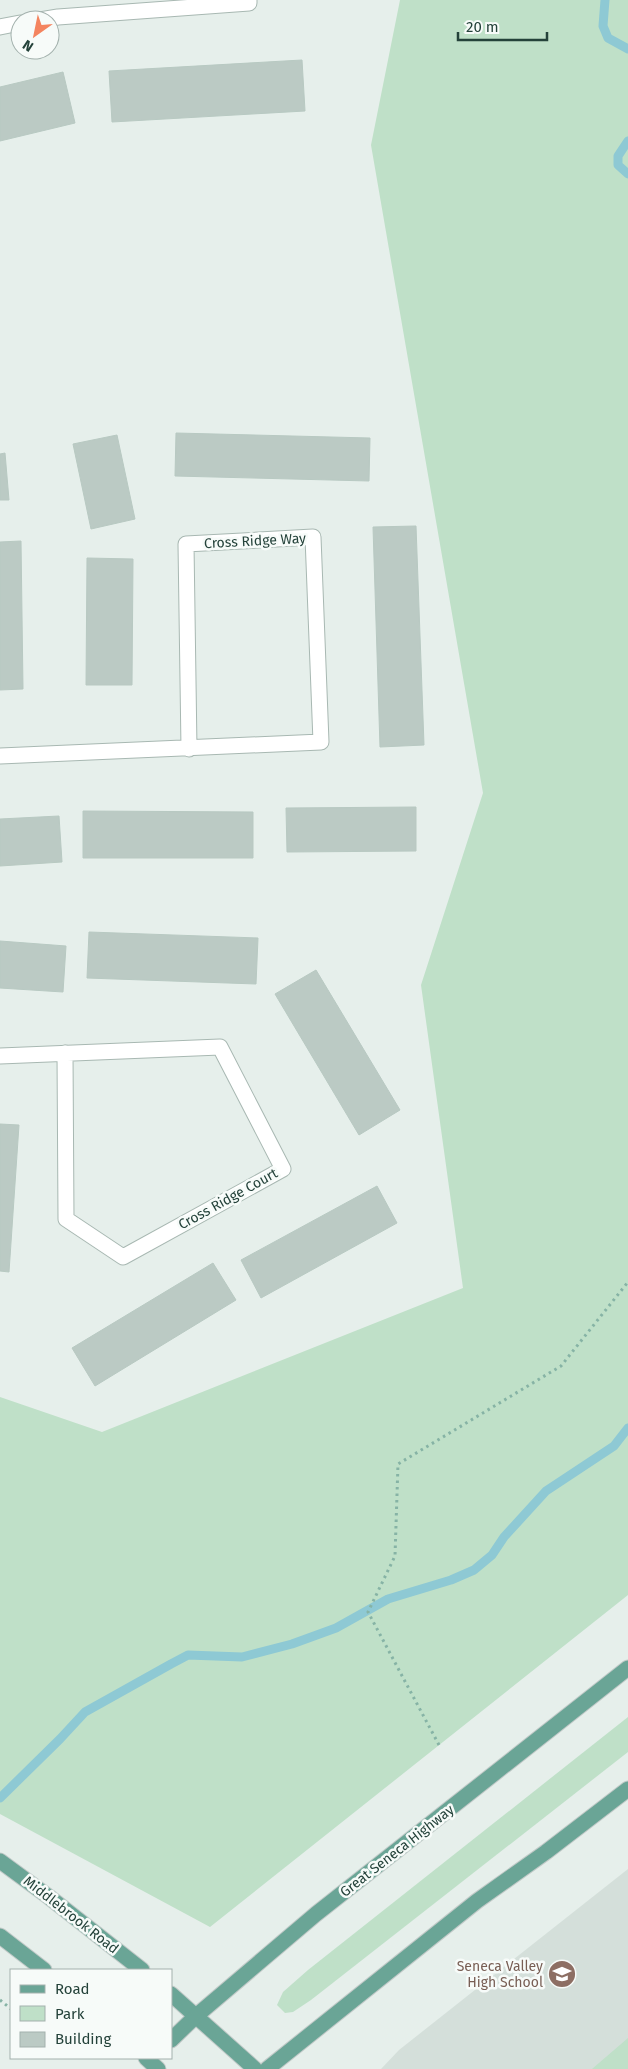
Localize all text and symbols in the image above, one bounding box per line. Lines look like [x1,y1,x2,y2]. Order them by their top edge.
north arrow [10,10,60,60]
scale bar [458,10,547,42]
text: 20 m [466,18,499,36]
text: N [20,36,37,55]
street label: Cross Ridge Way [204,530,307,552]
street label: Cross Ridge Court [175,1164,281,1233]
street label: Great Seneca Highway [337,1801,457,1901]
street label: Middlebrook Road [20,1873,122,1957]
place label: Seneca Valley High School [457,1958,543,1991]
school or university icon: Seneca Valley High School [547,1959,577,1989]
legend [10,1969,172,2059]
text: Road [55,1980,90,1998]
text: Park [55,2005,85,2023]
text: Building [55,2030,111,2048]

